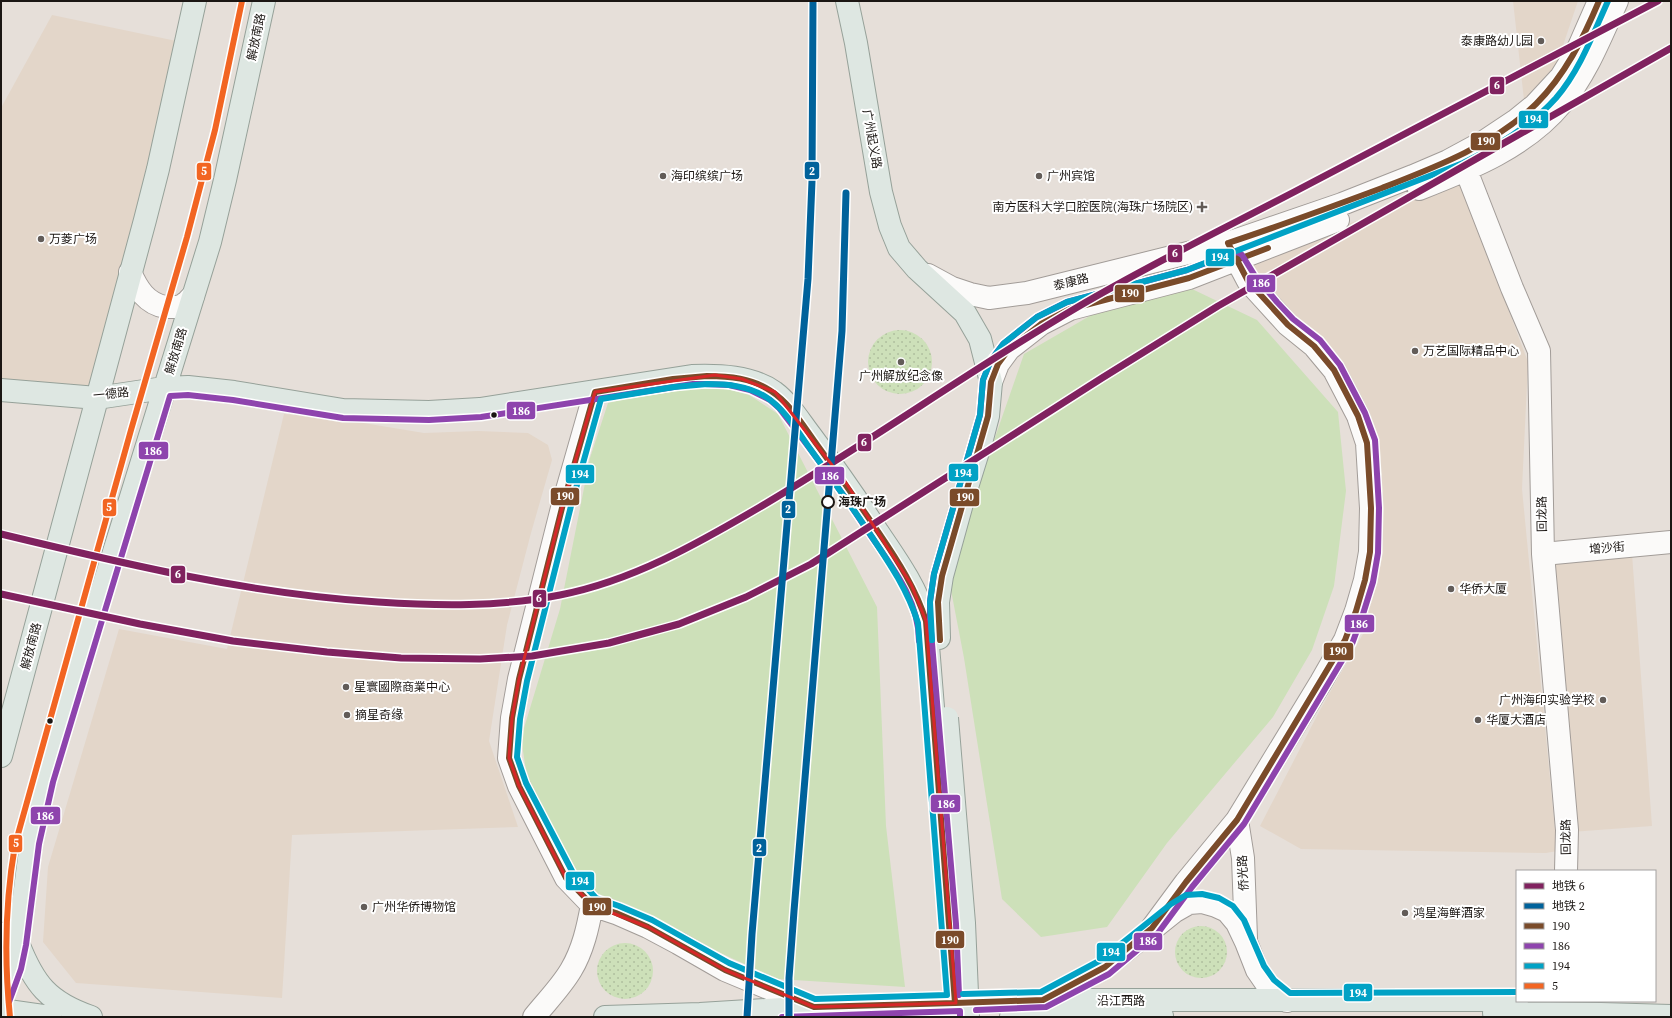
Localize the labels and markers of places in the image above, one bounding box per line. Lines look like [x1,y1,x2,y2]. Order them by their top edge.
place label: 泰康路幼儿园 [1461,33,1533,49]
marker: 泰康路幼儿园 [1536,36,1546,46]
place label: 海印缤缤广场 [671,168,743,184]
place label: 广州宾馆 [1047,168,1095,184]
marker: 海印缤缤广场 [658,171,668,181]
marker: 广州宾馆 [1034,171,1044,181]
place label: 南方医科大学口腔医院(海珠广场院区) [993,199,1193,215]
marker: 南方医科大学口腔医院(海珠广场院区) [1196,201,1208,213]
place label: 万菱广场 [49,231,97,247]
marker: 万菱广场 [36,234,46,244]
place label: 万艺国际精品中心 [1423,343,1519,359]
marker: 万艺国际精品中心 [1410,346,1420,356]
marker: 广州解放纪念像 [896,357,906,367]
place label: 广州解放纪念像 [859,368,943,384]
unlabelled marker [489,410,499,420]
place label: 海珠广场 [838,494,886,510]
marker: 海珠广场 [821,495,835,509]
place label: 华侨大厦 [1459,581,1507,597]
marker: 华侨大厦 [1446,584,1456,594]
place label: 星寰國際商業中心 [354,679,450,695]
marker: 星寰國際商業中心 [341,682,351,692]
place label: 广州海印实验学校 [1499,692,1595,708]
marker: 广州海印实验学校 [1598,695,1608,705]
place label: 摘星奇缘 [355,707,403,723]
marker: 摘星奇缘 [342,710,352,720]
place label: 华厦大酒店 [1486,712,1546,728]
marker: 华厦大酒店 [1473,715,1483,725]
unlabelled marker [45,716,55,726]
place label: 广州华侨博物馆 [372,899,456,915]
marker: 广州华侨博物馆 [359,902,369,912]
place label: 鸿星海鲜酒家 [1413,905,1485,921]
marker: 鸿星海鲜酒家 [1400,908,1410,918]

